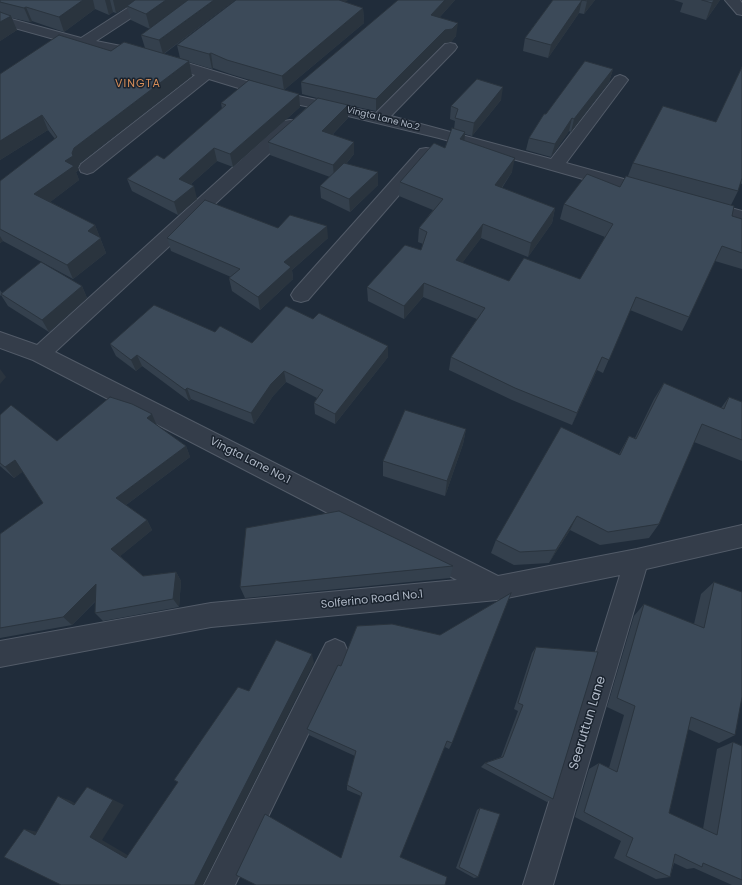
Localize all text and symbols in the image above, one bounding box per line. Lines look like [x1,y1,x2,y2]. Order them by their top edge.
district label: VINGTA [115,77,161,91]
street label: Vingta Lane No.2 [345,105,421,133]
street label: Vingta Lane No.1 [208,435,292,487]
street label: Solferino Road No.1 [320,588,424,612]
street label: Seeruttun Lane [566,674,610,772]

